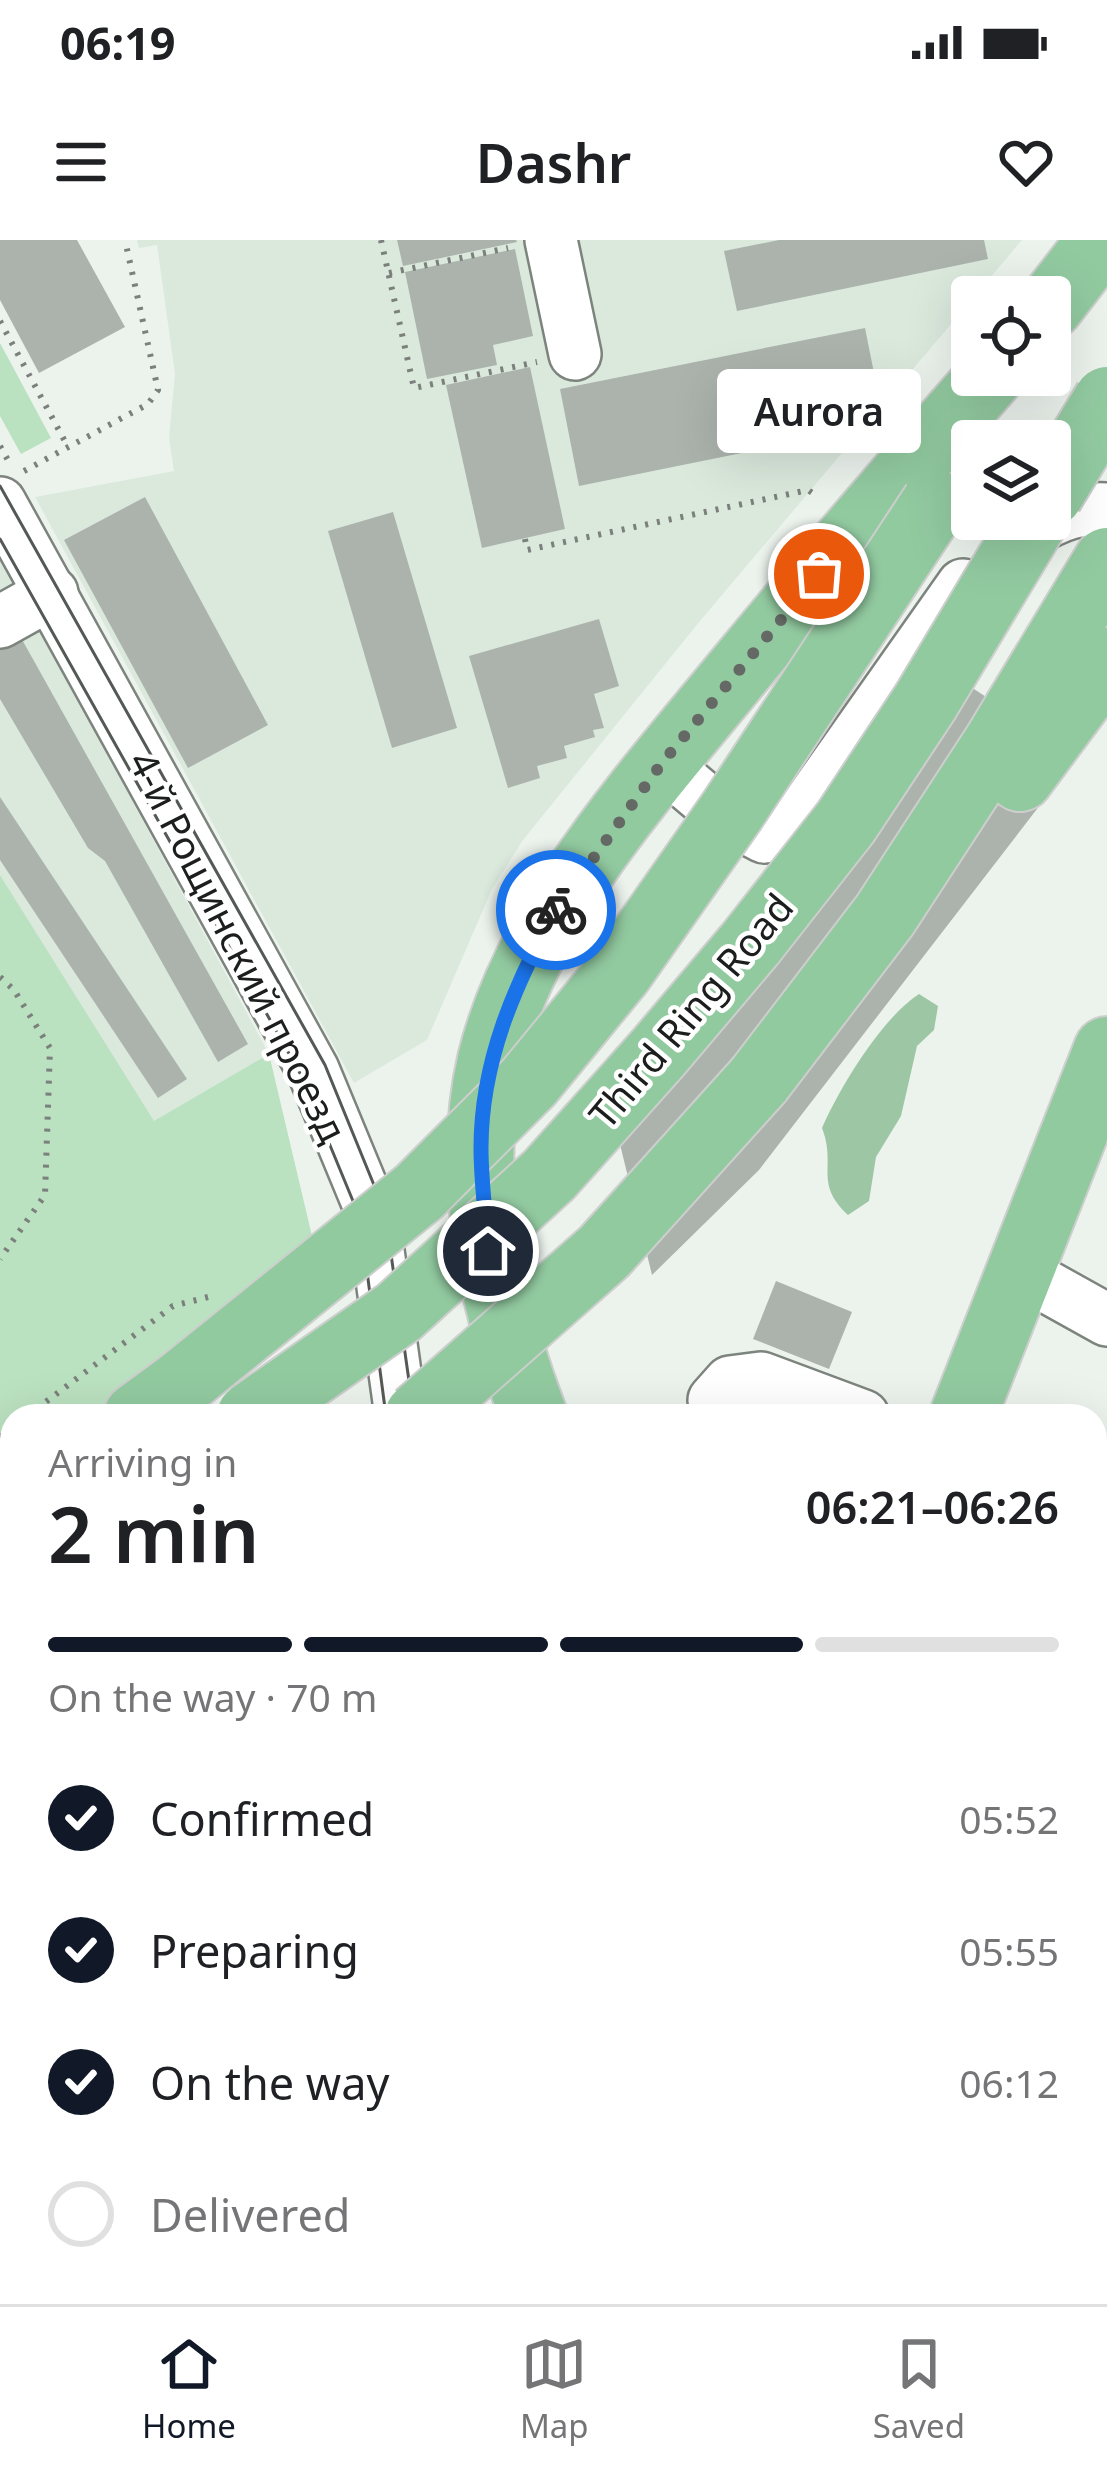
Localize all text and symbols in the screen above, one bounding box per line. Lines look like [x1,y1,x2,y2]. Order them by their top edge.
text: 06:19 [60,12,176,73]
text: Dashr [476,125,631,199]
icon: menu [48,129,114,195]
icon: heart [993,129,1059,195]
map controls [951,276,1071,540]
button: locate [951,276,1071,396]
callout: Aurora [717,370,921,454]
text: Aurora [754,384,884,437]
button: layers [951,420,1071,540]
pin [768,523,870,625]
icon: bag [786,541,852,607]
street label: 4-й Рощинский проезд [117,742,361,1151]
courier [496,850,616,970]
icon: bike [523,877,589,943]
street label: Third Ring Road [576,881,804,1139]
pin [437,1200,539,1302]
icon: home [455,1218,521,1284]
text: Arriving in [48,1435,237,1488]
text: 06:21–06:26 [806,1476,1059,1537]
text: 2 min [48,1480,260,1586]
text: On the way · 70 m [48,1670,377,1723]
icon: check [48,1785,114,1851]
text: Confirmed [150,1788,374,1849]
text: 05:52 [959,1792,1059,1845]
icon: check [48,1917,114,1983]
text: Preparing [150,1920,359,1981]
text: 05:55 [959,1924,1059,1977]
icon: check [48,2049,114,2115]
text: On the way [150,2052,389,2113]
text: 06:12 [959,2056,1059,2109]
text: Delivered [150,2184,350,2245]
tab: Home [142,2331,236,2448]
tab: Map [520,2331,589,2448]
tab: Saved [873,2331,965,2448]

